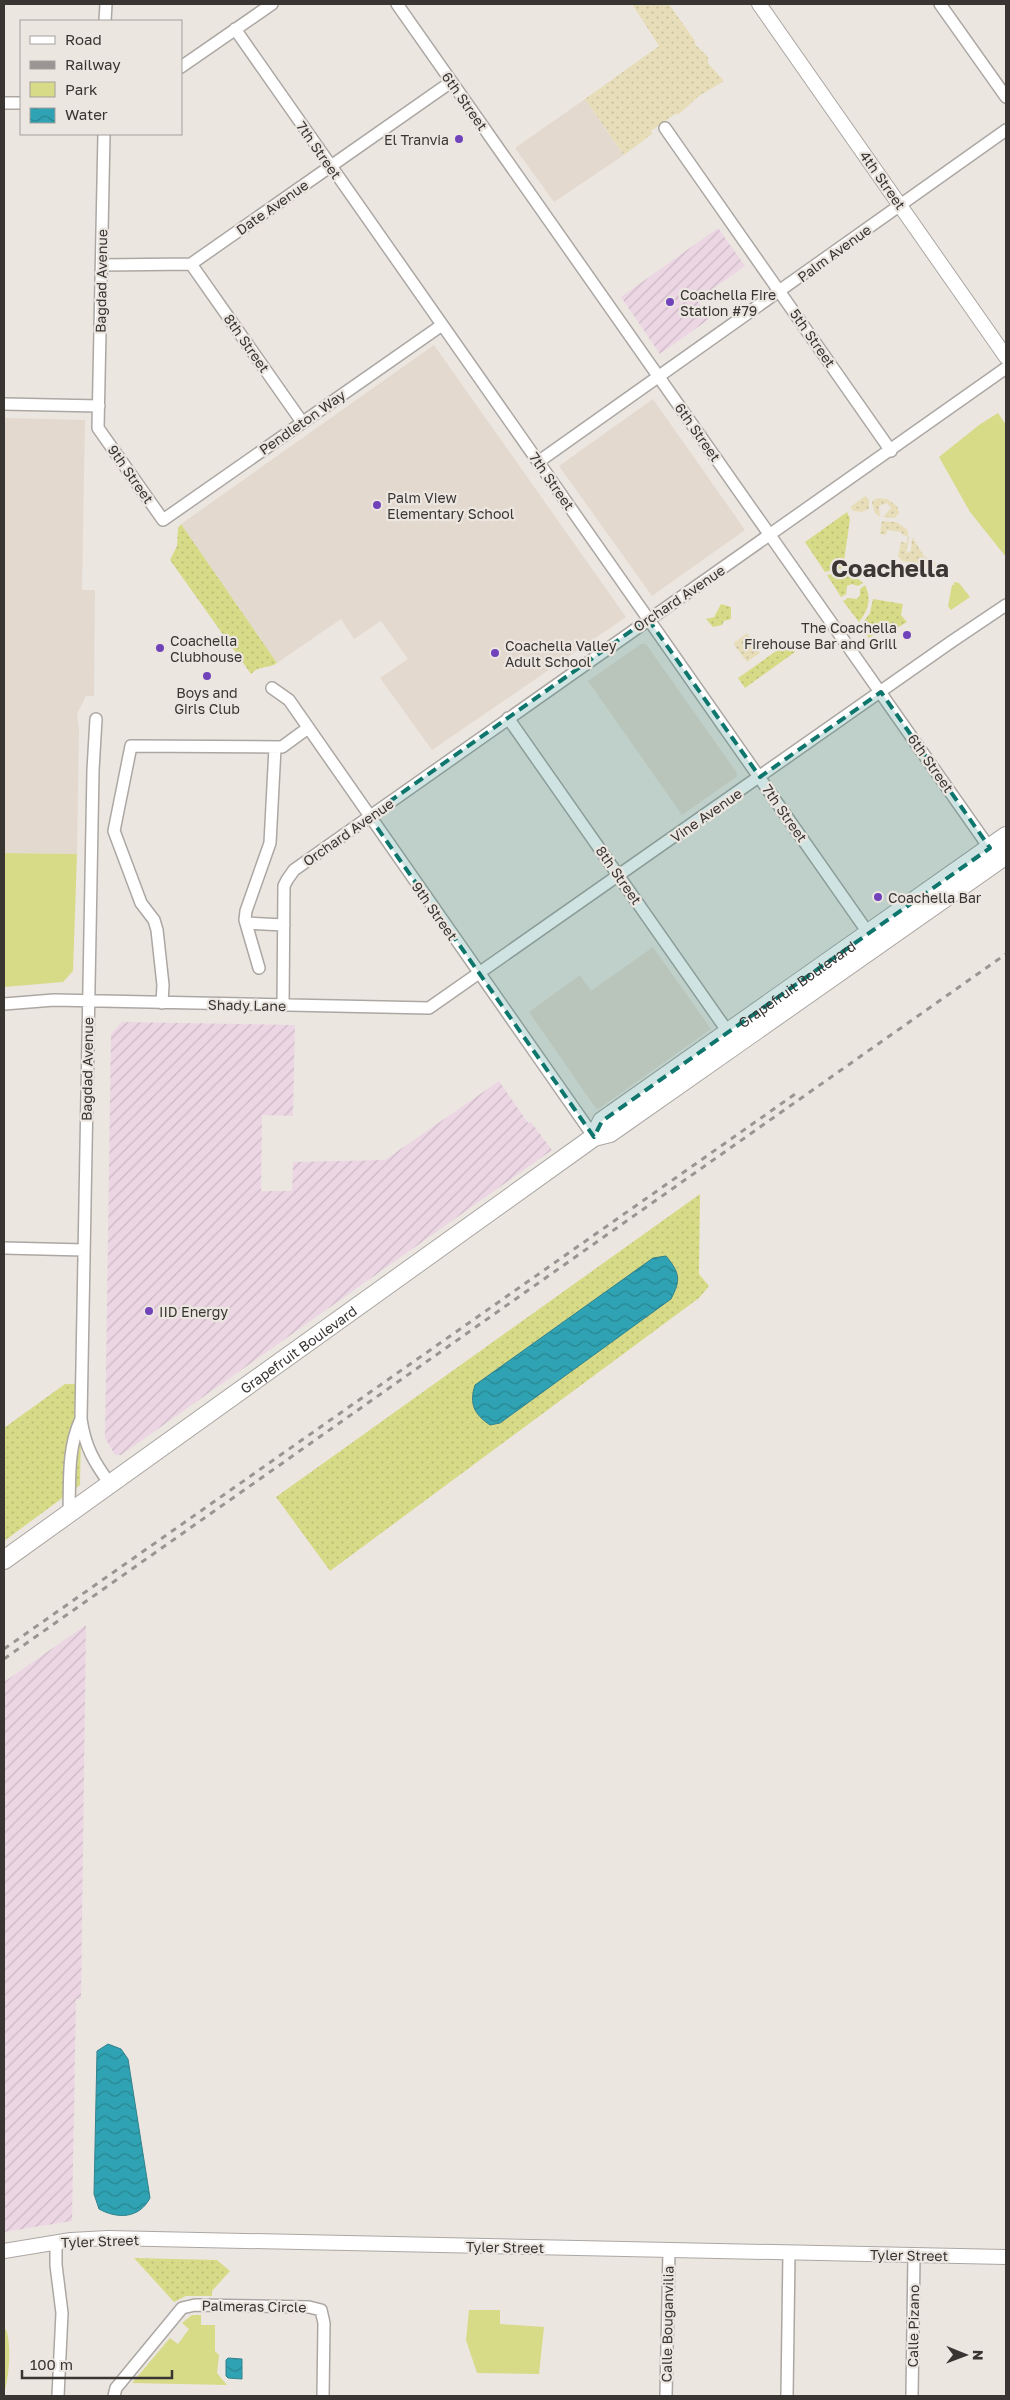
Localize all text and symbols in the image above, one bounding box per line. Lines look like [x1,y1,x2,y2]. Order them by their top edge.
legend [20,20,182,135]
text: Road [65,30,102,48]
text: Railway [65,55,121,73]
street label: 6th Street [439,68,491,134]
text: Park [65,80,98,98]
text: Water [65,105,108,123]
street label: 7th Street [293,118,345,182]
place label: El Tranvia [384,131,449,148]
marker: El Tranvia [453,133,465,145]
street label: 4th Street [857,147,909,213]
street label: Date Avenue [233,176,311,238]
street label: Palm Avenue [794,221,874,285]
street label: Bagdad Avenue [92,229,110,333]
place label: Coachella Fire Station #79 [680,286,776,319]
marker: Coachella Fire Station #79 [664,296,676,308]
street label: 5th Street [787,306,839,370]
street label: 8th Street [221,310,273,376]
street label: Pendleton Way [256,386,348,458]
street label: 6th Street [672,399,724,465]
street label: 9th Street [105,441,157,507]
street label: 7th Street [526,449,578,513]
place label: Palm View Elementary School [387,489,514,522]
marker: Palm View Elementary School [371,499,383,511]
district label: Coachella [831,553,949,582]
street label: Orchard Avenue [630,561,728,635]
place label: The Coachella Firehouse Bar and Grill [744,619,897,652]
marker: The Coachella Firehouse Bar and Grill [901,629,913,641]
place label: Coachella Clubhouse [170,632,242,665]
place label: Coachella Valley Adult School [505,637,617,670]
marker: Coachella Clubhouse [154,642,166,654]
marker: Coachella Valley Adult School [489,647,501,659]
marker: Boys and Girls Club [201,670,213,682]
place label: Boys and Girls Club [174,684,240,717]
street label: 6th Street [905,730,957,796]
street label: 7th Street [759,781,811,845]
street label: Vine Avenue [667,784,745,846]
street label: Orchard Avenue [299,794,397,870]
street label: 8th Street [593,842,645,908]
street label: 9th Street [409,878,461,944]
place label: Coachella Bar [888,889,982,906]
marker: Coachella Bar [872,891,884,903]
street label: Grapefruit Boulevard [735,937,858,1031]
street label: Shady Lane [208,996,286,1014]
street label: Bagdad Avenue [78,1017,96,1121]
street label: Grapefruit Boulevard [237,1302,360,1397]
place label: IID Energy [159,1303,228,1320]
marker: IID Energy [143,1305,155,1317]
street label: Tyler Street [61,2231,139,2251]
street label: Tyler Street [466,2238,544,2256]
street label: Tyler Street [870,2246,948,2264]
street label: Calle Bouganvilia [657,2266,677,2382]
street label: Calle Pizano [904,2284,922,2368]
street label: Palmeras Circle [201,2297,307,2315]
north arrow [940,2330,990,2380]
scale bar [22,2348,172,2380]
text: N [970,2350,987,2361]
text: 100 m [30,2355,73,2373]

